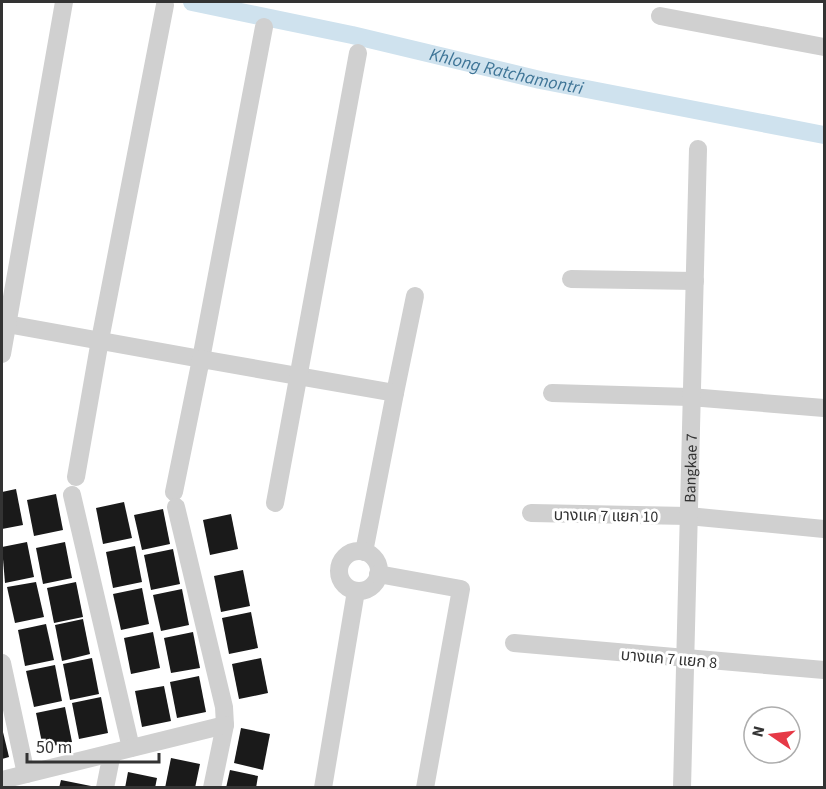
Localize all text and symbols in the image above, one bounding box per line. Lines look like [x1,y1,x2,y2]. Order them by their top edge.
water label: Khlong Ratchamontri [427,42,586,101]
street label: Bangkae 7 [679,433,703,503]
street label: บางแค 7 แยก 10 [553,504,659,528]
street label: บางแค 7 แยก 8 [620,644,718,674]
north arrow [742,705,802,765]
text: N [746,724,770,739]
scale bar [27,726,159,764]
text: 50 m [36,735,72,760]

